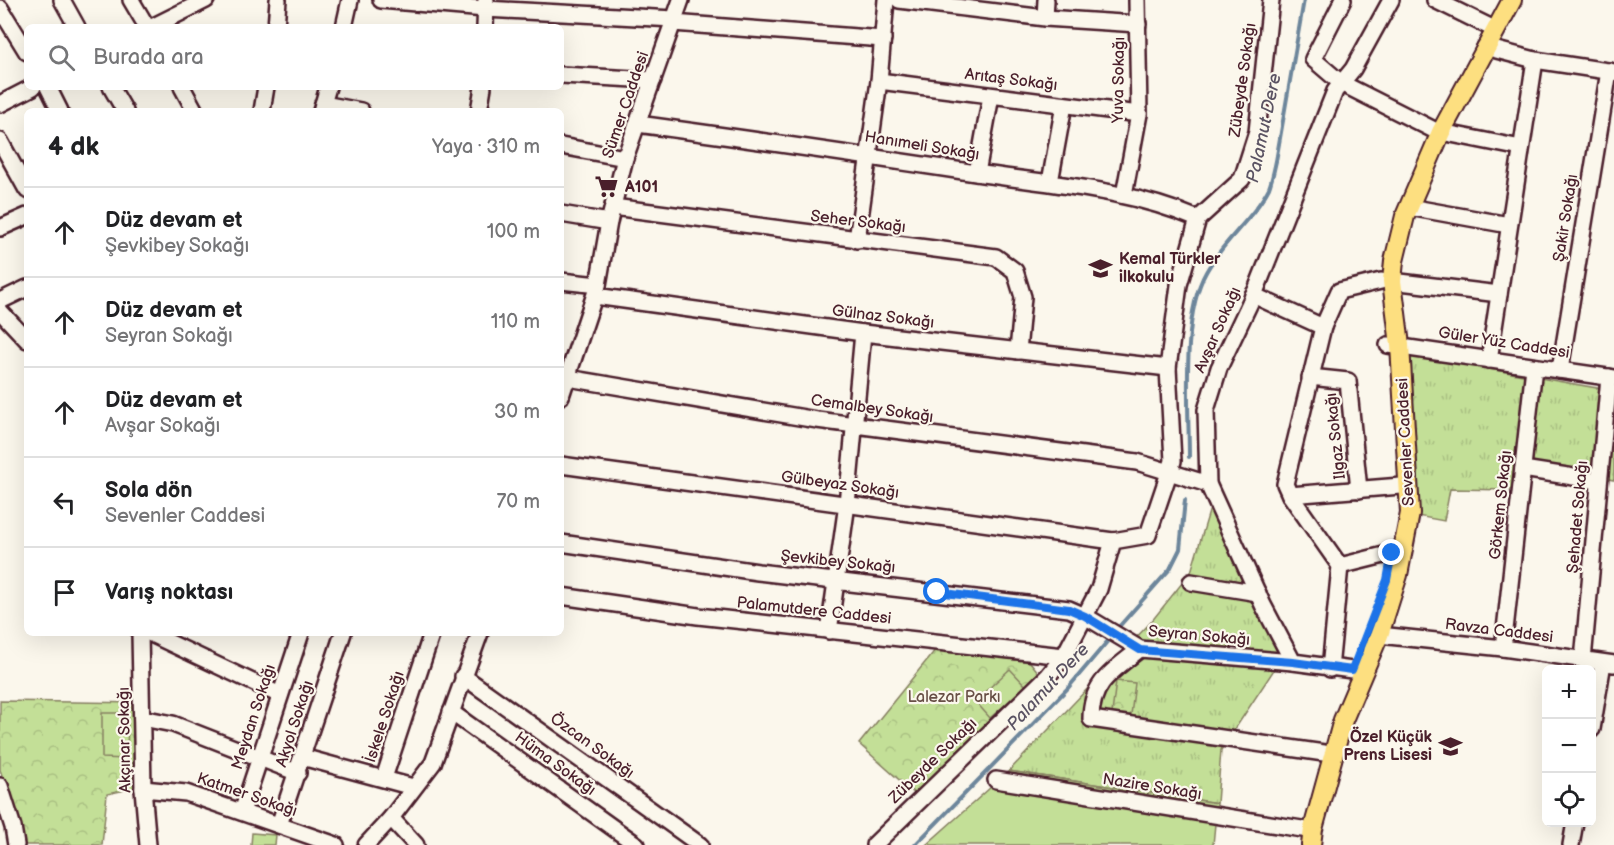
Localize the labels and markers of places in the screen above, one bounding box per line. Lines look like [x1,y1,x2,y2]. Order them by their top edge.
supermarket icon: A101 [594,174,620,200]
place label: A101 [624,178,658,197]
place label: Kemal Türkler ilkokulu [1119,250,1221,287]
school or university icon: Kemal Türkler ilkokulu [1088,255,1114,281]
place label: Özel Küçük Prens Lisesi [1344,726,1433,765]
school or university icon: Özel Küçük Prens Lisesi [1437,733,1463,759]

